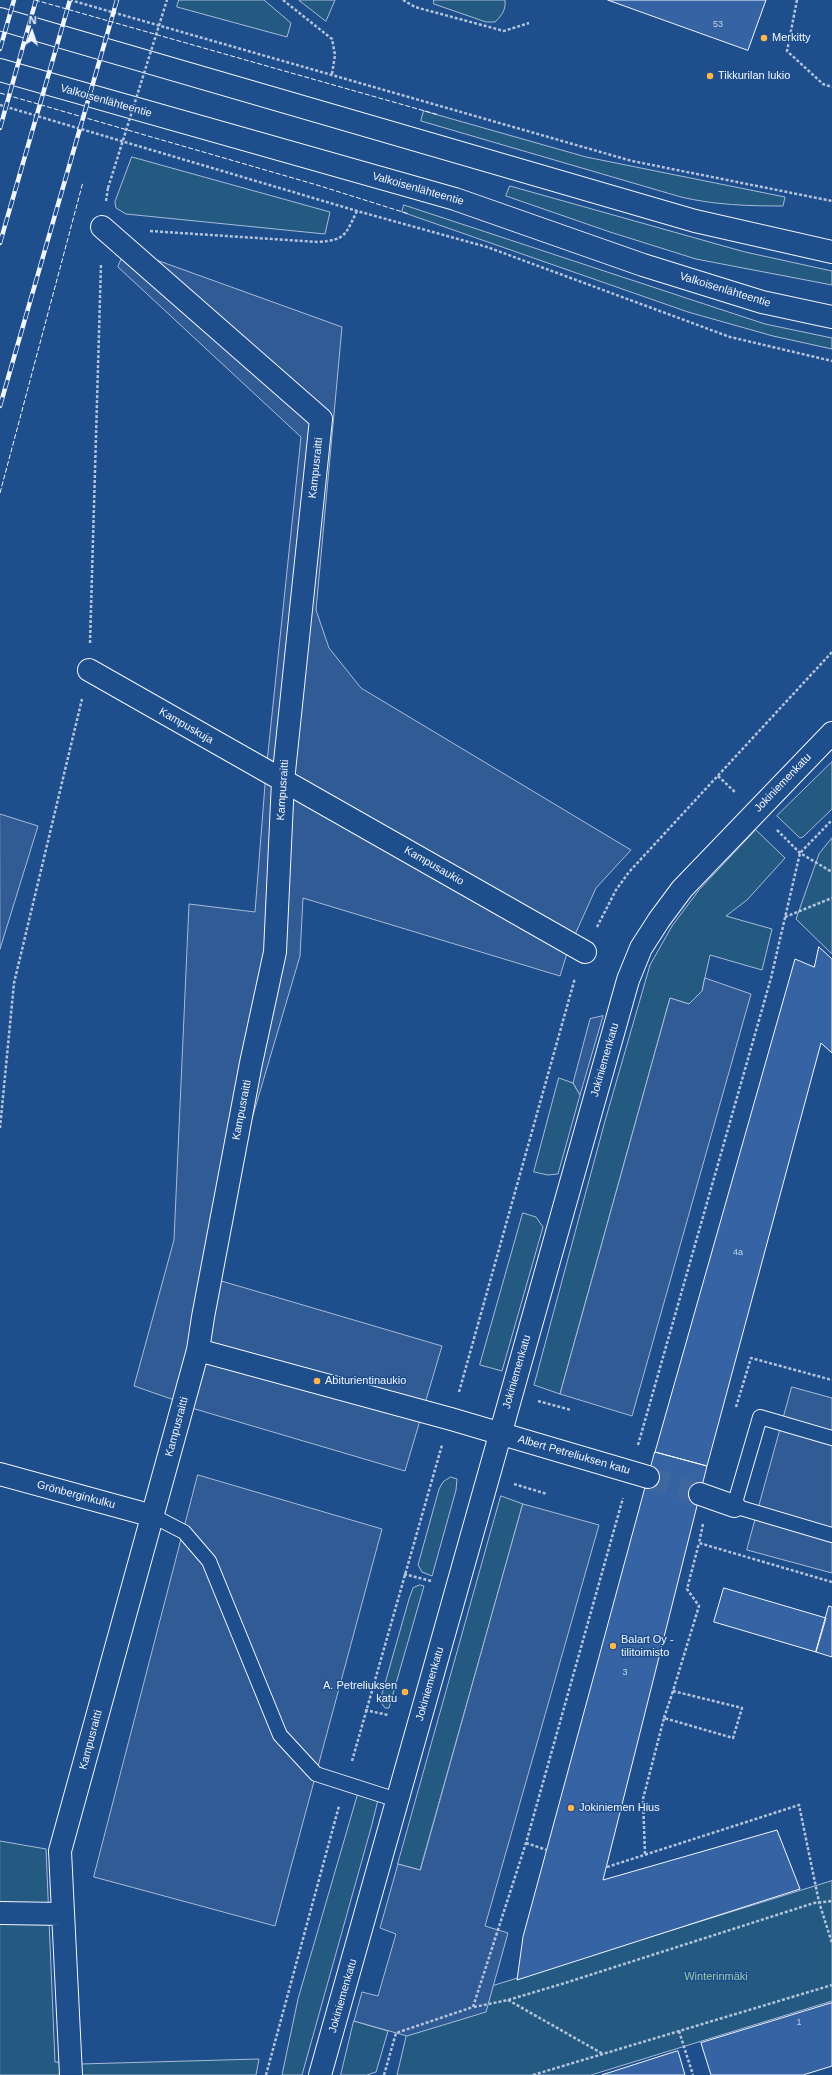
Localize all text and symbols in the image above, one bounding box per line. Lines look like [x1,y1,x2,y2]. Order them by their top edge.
north arrow [12,12,52,52]
text: N [28,14,37,26]
house number: 53 [713,20,723,30]
place label: Merkitty [772,31,810,45]
marker: Merkitty [759,33,769,43]
place label: Tikkurilan lukio [718,69,790,83]
marker: Tikkurilan lukio [705,71,715,81]
street label: Valkoisenlähteentie [59,82,153,120]
street label: Valkoisenlähteentie [371,170,465,208]
street label: Valkoisenlähteentie [678,270,772,310]
street label: Kampusraitti [306,437,326,499]
street label: Kampuskuja [156,705,216,747]
street label: Jokiniemenkatu [752,751,814,815]
street label: Kampusraitti [274,759,292,821]
street label: Kampusaukio [402,844,466,888]
street label: Jokiniemenkatu [588,1021,622,1099]
street label: Kampusraitti [230,1079,254,1141]
house number: 4a [733,1248,743,1258]
street label: Jokiniemenkatu [500,1333,534,1411]
place label: Abiturientinaukio [325,1374,406,1388]
marker: Abiturientinaukio [312,1376,322,1386]
street label: Kampusraitti [163,1396,191,1458]
street label: Albert Petreliuksen katu [516,1433,632,1477]
street label: Grönberginkulku [35,1478,117,1512]
place label: Balart Oy - tilitoimisto [621,1633,674,1659]
marker: Balart Oy - tilitoimisto [608,1641,618,1651]
street label: Jokiniemenkatu [413,1645,447,1723]
house number: 3 [622,1668,628,1678]
place label: A. Petreliuksen katu [323,1679,397,1705]
marker: A. Petreliuksen katu [400,1687,410,1697]
street label: Kampusraitti [77,1709,105,1771]
place label: Jokiniemen Hius [579,1801,660,1815]
marker: Jokiniemen Hius [566,1803,576,1813]
street label: Jokiniemenkatu [326,1957,360,2035]
park label: Winterinmäki [684,1970,748,1984]
house number: 1 [796,2018,802,2028]

